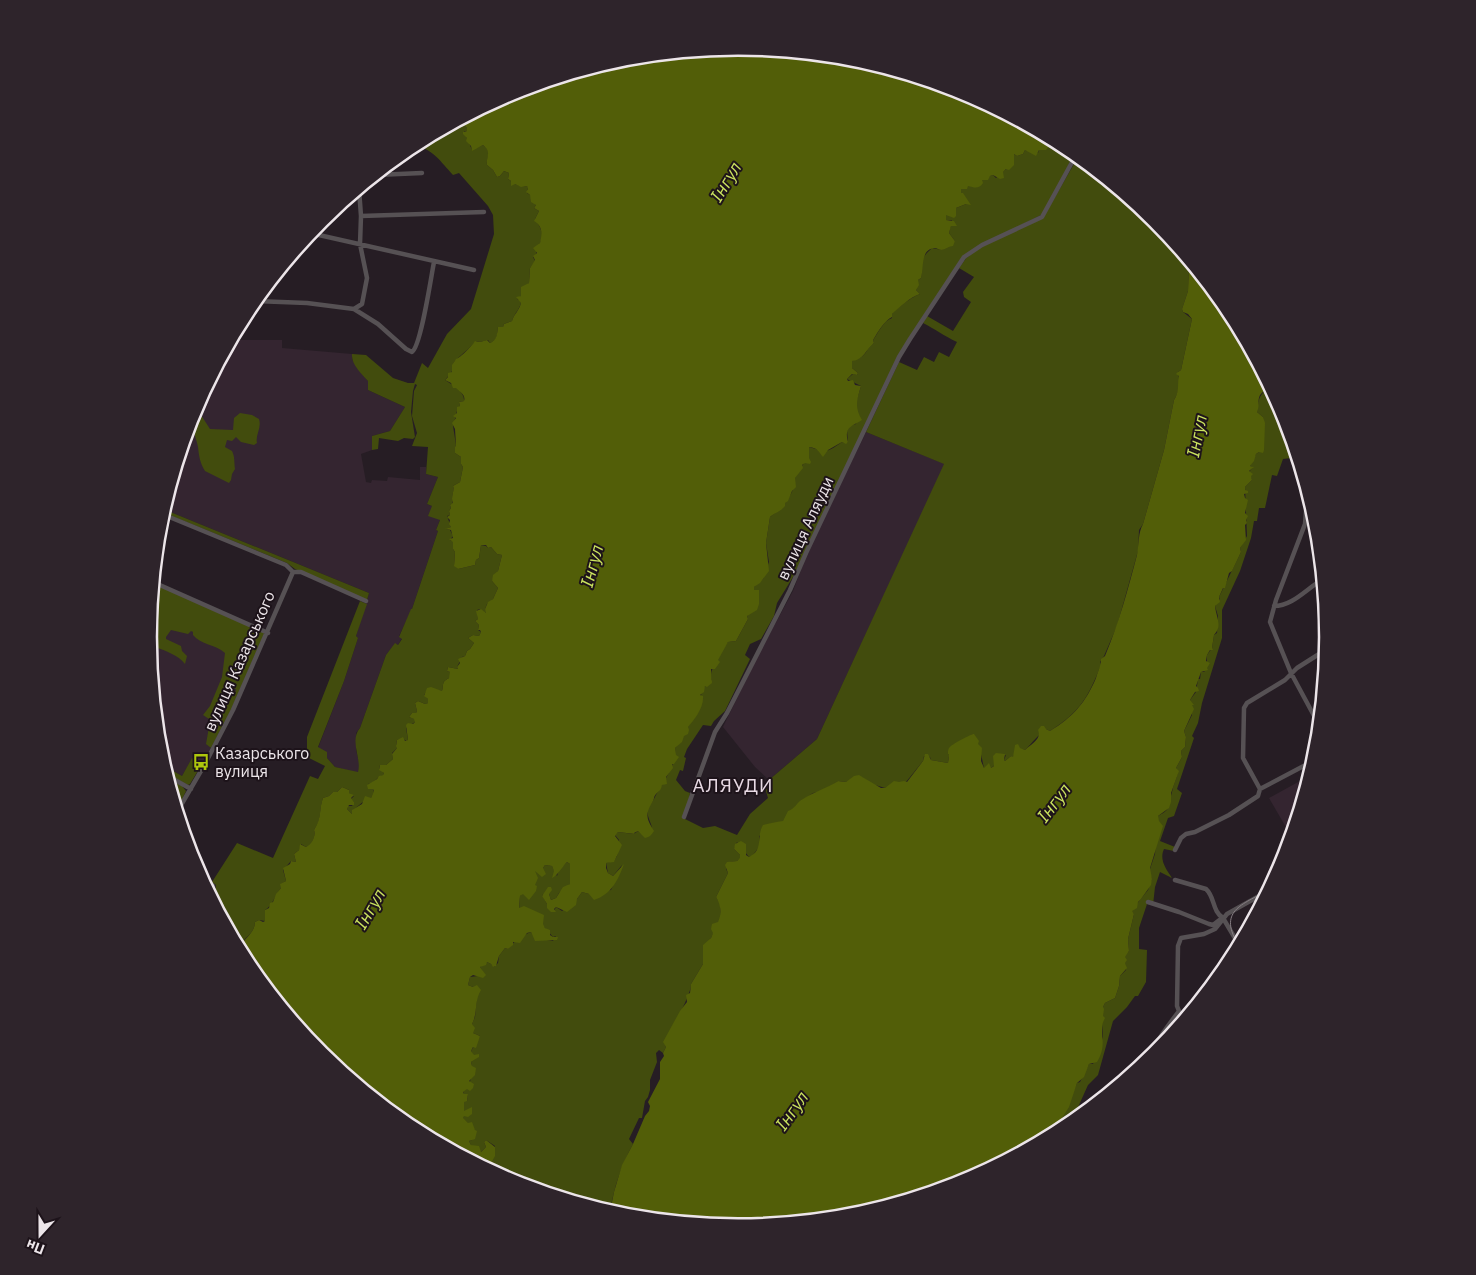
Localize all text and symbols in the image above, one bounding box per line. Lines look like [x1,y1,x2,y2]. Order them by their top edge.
water label: Інгул [705,157,747,206]
water label: Інгул [1181,412,1212,459]
street label: вулиця Аляуди [772,473,838,583]
water label: Інгул [575,542,608,590]
street label: вулиця Казарського [199,588,279,734]
place label: Казарського вулиця [215,743,309,781]
bus stop icon: Казарського вулиця [191,752,211,772]
district label: АЛЯУДИ [692,773,774,797]
water label: Інгул [1031,778,1076,827]
water label: Інгул [349,884,390,933]
water label: Інгул [770,1086,814,1135]
north arrow [15,1210,65,1260]
text: Пн [23,1235,47,1259]

